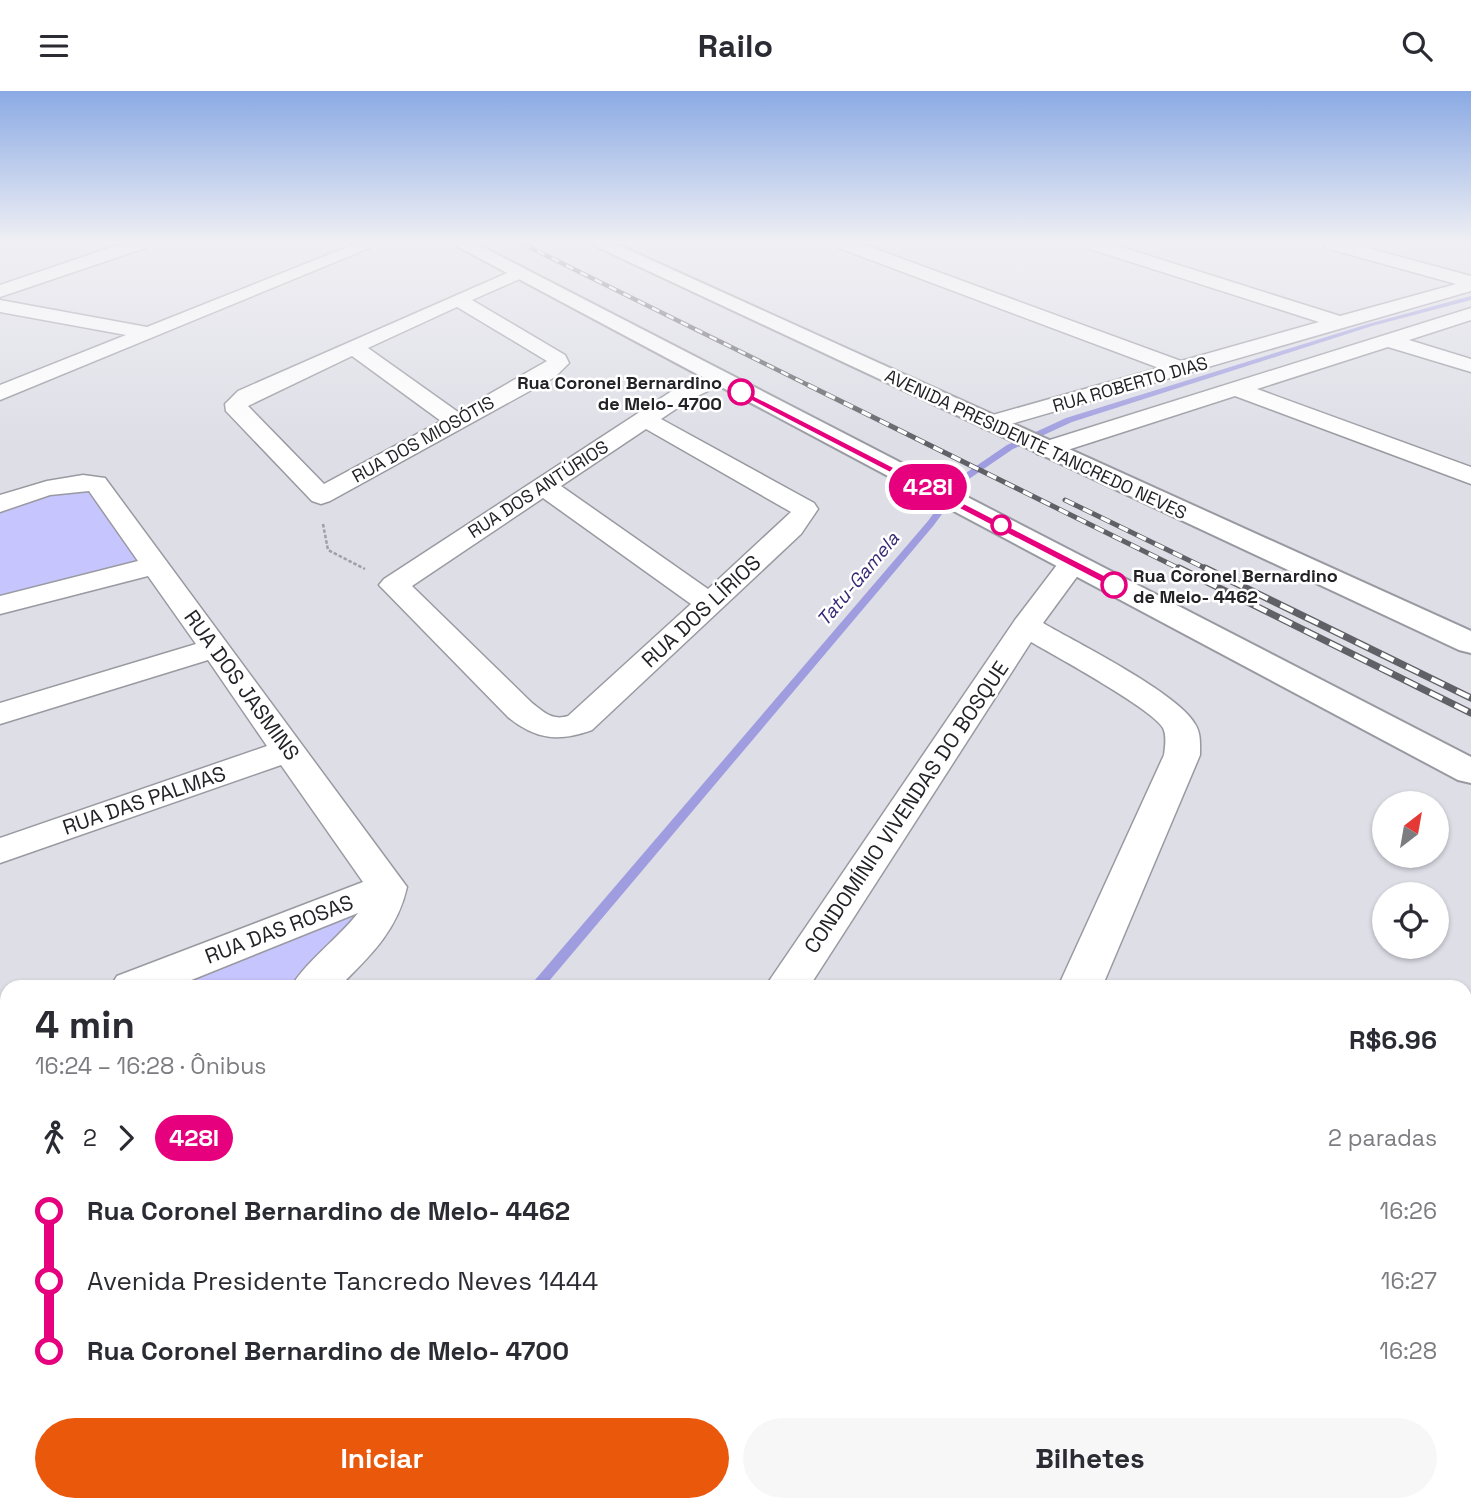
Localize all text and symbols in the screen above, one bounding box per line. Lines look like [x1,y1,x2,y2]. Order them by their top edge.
text: Railo [698,26,773,66]
icon: menu [35,27,73,65]
icon: search [1398,27,1436,65]
street label: RUA ROBERTO DIAS [1050,351,1210,417]
street label: AVENIDA PRESIDENTE TANCREDO NEVES [881,364,1191,524]
place label: Rua Coronel Bernardino de Melo- 4700 [517,371,722,415]
marker: Rua Coronel Bernardino de Melo- 4700 [728,379,754,405]
street label: RUA DOS MIOSÓTIS [348,390,498,488]
street label: RUA DOS ANTÚRIOS [463,435,613,543]
line badge: 428I [879,464,977,510]
text: 428I [903,471,953,502]
unlabelled marker [991,515,1011,535]
water label: Tatu-Gamela [811,527,905,631]
street label: RUA DOS LÍRIOS [636,549,766,673]
place label: Rua Coronel Bernardino de Melo- 4462 [1133,564,1338,608]
marker: Rua Coronel Bernardino de Melo- 4462 [1101,572,1127,598]
street label: RUA DOS JASMINS [178,604,306,766]
street label: CONDOMÍNIO VIVENDAS DO BOSQUE [798,656,1014,958]
street label: RUA DAS PALMAS [59,759,229,841]
north arrow [1372,791,1449,868]
map controls [1372,791,1449,959]
button: locate [1372,882,1449,959]
street label: RUA DAS ROSAS [201,888,357,970]
text: 4 min [35,1001,135,1049]
text: R$6.96 [1349,1023,1437,1057]
text: 16:24 – 16:28 · Ônibus [35,1051,267,1081]
icon: walk [35,1119,73,1157]
icon: forward [107,1119,145,1157]
text: 428I [169,1122,219,1153]
text: 2 [83,1123,97,1153]
text: 2 paradas [1328,1123,1437,1153]
text: Rua Coronel Bernardino de Melo- 4462 [87,1194,570,1228]
text: 16:26 [1380,1196,1437,1226]
text: Avenida Presidente Tancredo Neves 1444 [87,1264,598,1298]
text: 16:27 [1381,1266,1437,1296]
text: Rua Coronel Bernardino de Melo- 4700 [87,1334,569,1368]
text: 16:28 [1379,1336,1437,1366]
button: Iniciar [35,1418,729,1498]
button: Bilhetes [743,1418,1437,1498]

